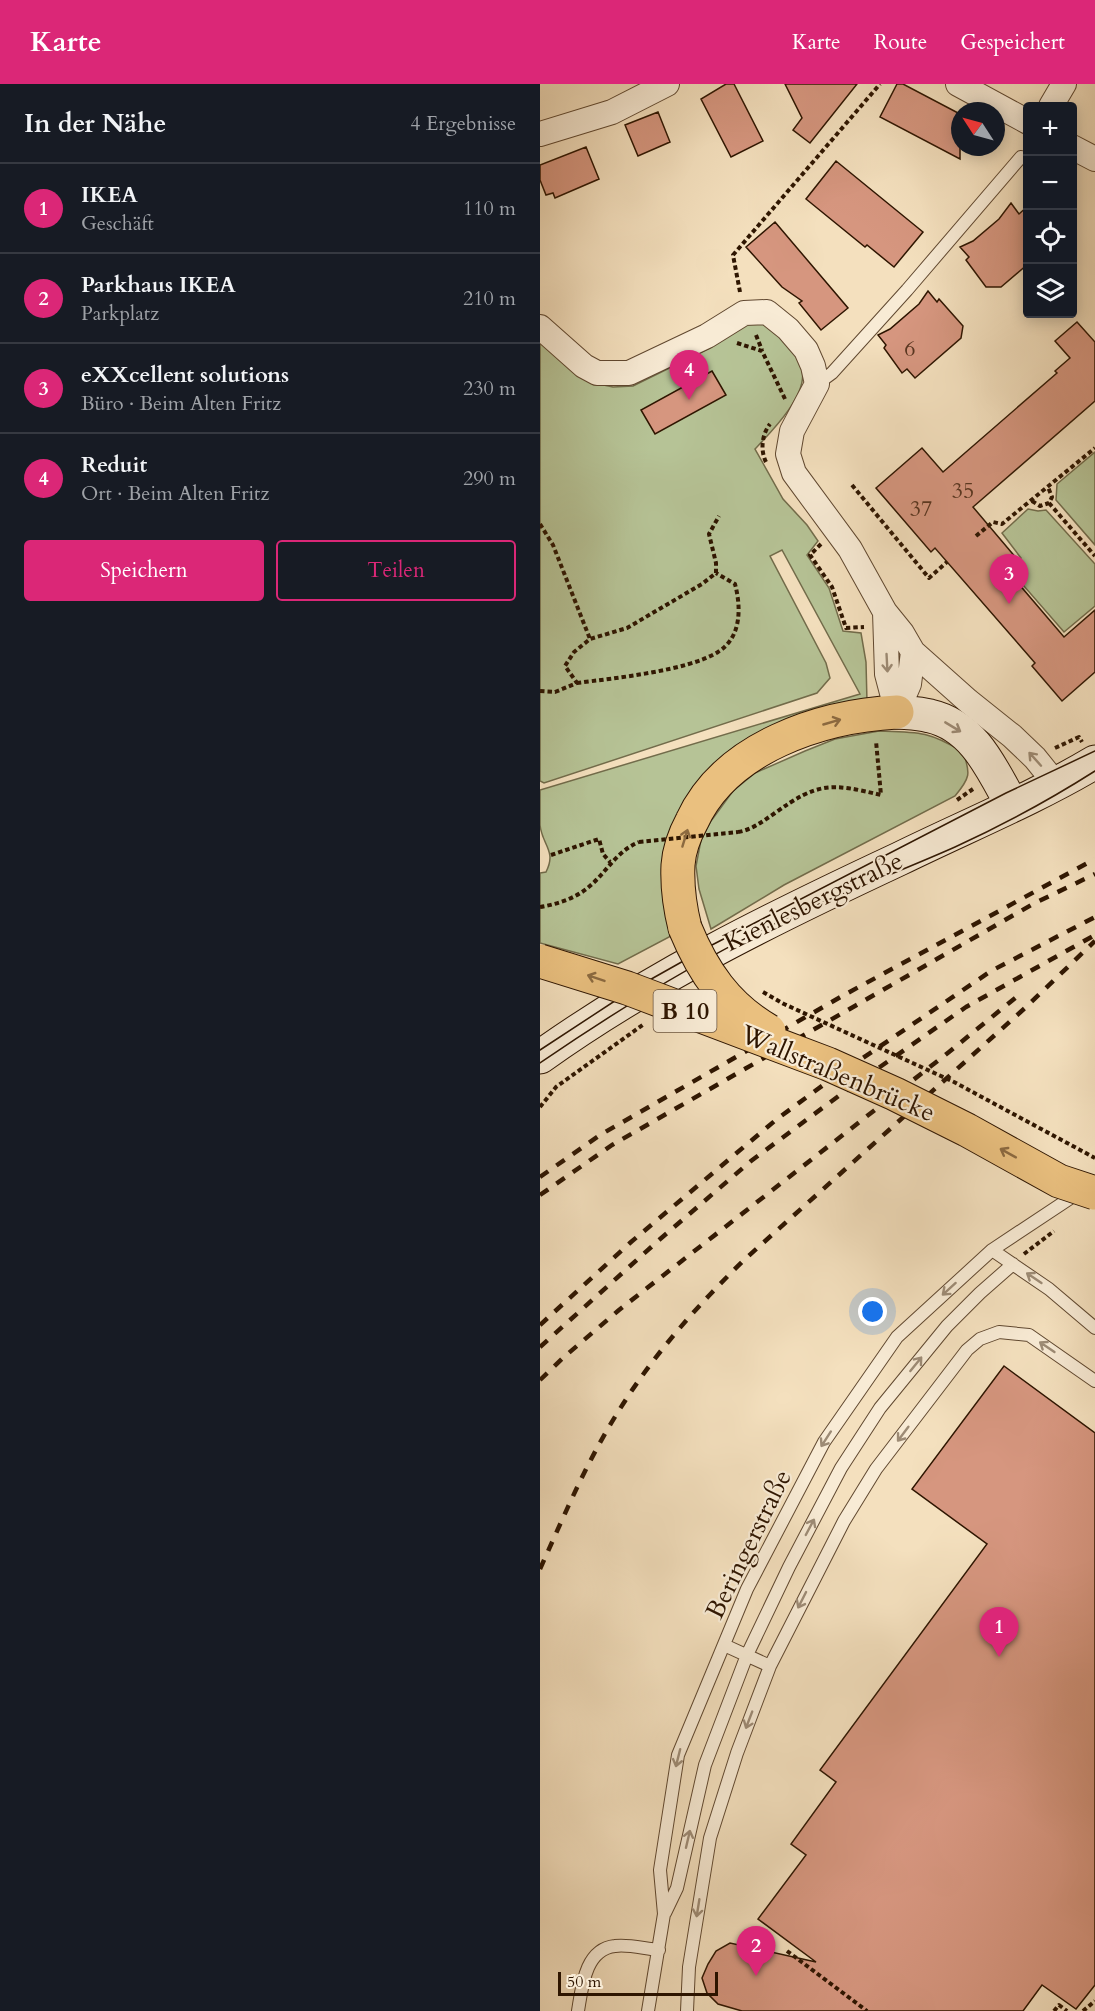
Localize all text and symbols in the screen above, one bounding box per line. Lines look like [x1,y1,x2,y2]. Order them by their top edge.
text: Karte [30,23,102,61]
text: Karte [792,28,841,57]
text: Route [874,28,927,57]
text: Gespeichert [960,28,1065,57]
north arrow [951,102,1005,156]
map controls [1023,102,1077,318]
button: + [1023,102,1077,156]
text: In der Nähe [24,106,166,141]
text: 4 Ergebnisse [410,110,516,137]
button: − [1023,156,1077,210]
text: IKEA [81,180,138,210]
text: 1 [38,195,49,222]
text: 110 m [463,195,516,222]
text: Geschäft [81,210,154,237]
button: locate [1023,210,1077,264]
button: layers [1023,264,1077,318]
text: Parkhaus IKEA [81,270,236,300]
text: 2 [38,285,49,312]
text: 210 m [463,285,516,312]
text: Parkplatz [81,300,159,327]
house number: 6 [904,334,916,364]
pin: 4 [670,350,708,400]
text: eXXcellent solutions [81,360,289,390]
text: 3 [38,375,49,402]
text: 230 m [463,375,516,402]
text: Büro · Beim Alten Fritz [81,390,281,417]
text: Reduit [81,450,147,480]
text: 4 [38,465,49,492]
text: 290 m [463,465,516,492]
house number: 35 [952,476,974,506]
text: Ort · Beim Alten Fritz [81,480,269,507]
house number: 37 [910,494,932,524]
button: Speichern [24,540,264,601]
button: Teilen [276,540,516,601]
pin: 3 [990,554,1028,604]
one-way arrow [881,652,892,672]
one-way arrow [822,716,841,728]
one-way arrow [944,721,961,733]
one-way arrow [1028,752,1042,767]
one-way arrow [680,828,691,847]
street label: Kienlesbergstraße [718,843,909,960]
one-way arrow [587,972,606,983]
road number: B 10 [654,990,716,1032]
street label: Wallstraßenbrücke [734,1016,940,1130]
one-way arrow [1000,1147,1018,1158]
one-way arrow [1026,1272,1042,1284]
one-way arrow [942,1282,957,1296]
your location [858,1297,887,1326]
one-way arrow [1039,1341,1056,1353]
one-way arrow [909,1357,923,1372]
one-way arrow [897,1425,909,1441]
one-way arrow [820,1430,832,1447]
street label: Beringerstraße [697,1464,800,1625]
one-way arrow [804,1519,816,1536]
one-way arrow [796,1591,808,1608]
pin: 1 [980,1608,1018,1657]
one-way arrow [743,1710,754,1729]
one-way arrow [672,1748,684,1767]
one-way arrow [683,1830,694,1849]
one-way arrow [693,1897,704,1917]
pin: 2 [736,1926,776,1976]
scale bar [558,1969,718,1996]
text: 50 m [567,1971,601,1993]

